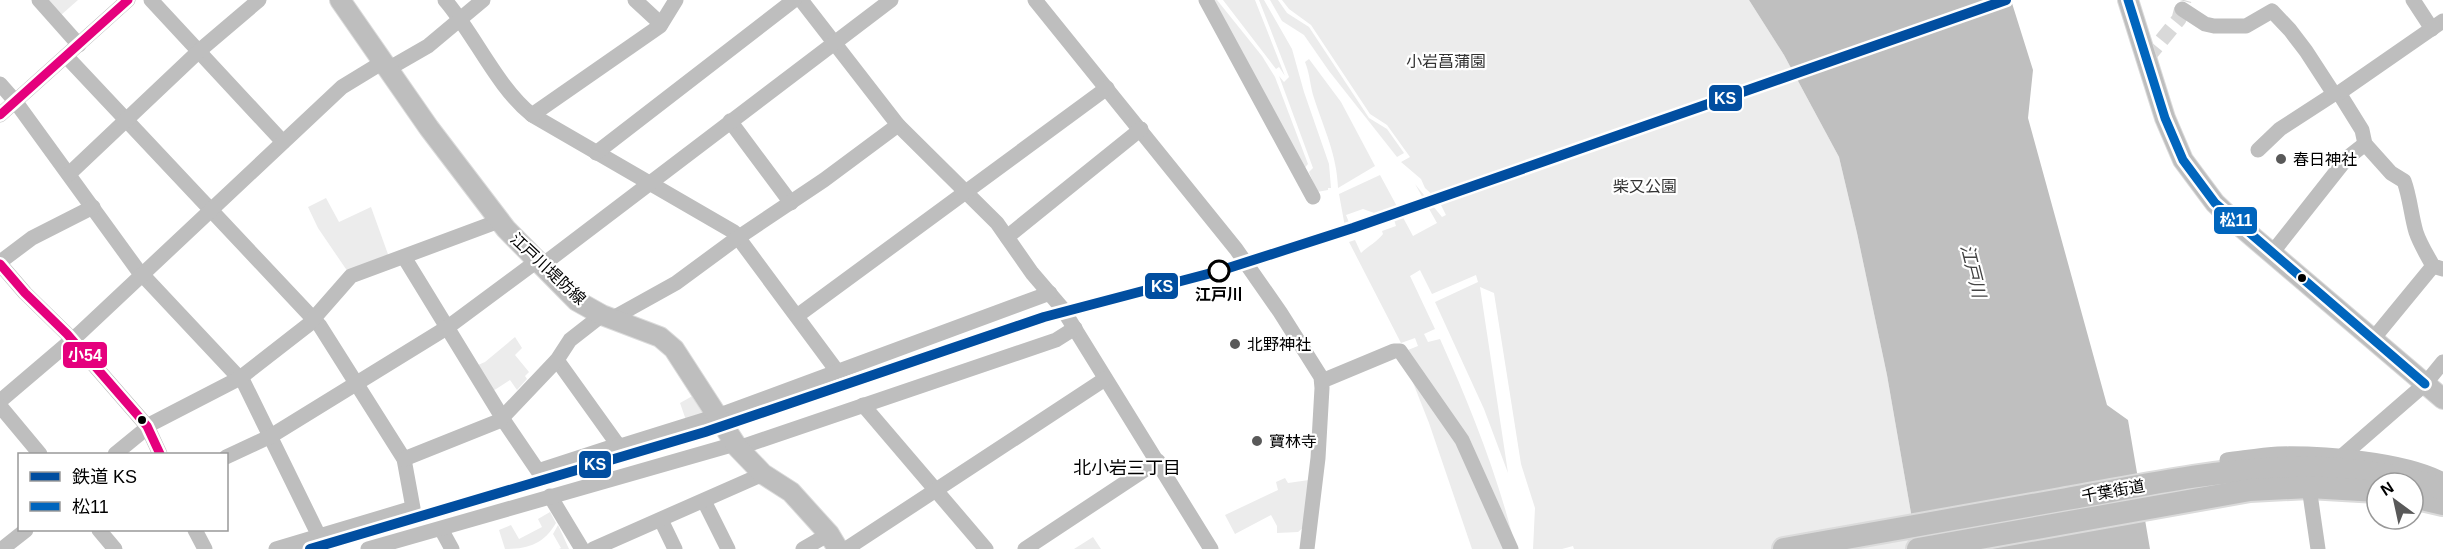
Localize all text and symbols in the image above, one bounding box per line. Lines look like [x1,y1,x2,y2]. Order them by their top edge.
park label: 小岩菖蒲園 [1406,53,1486,70]
line badge: KS [1708,84,1743,112]
text: KS [1714,90,1736,107]
place label: 春日神社 [2293,151,2357,168]
marker: 春日神社 [2274,152,2288,166]
park label: 柴又公園 [1613,178,1677,195]
line badge: 松11 [2213,206,2258,235]
text: 松11 [2220,212,2253,229]
street label: 江戸川堤防線 [507,230,589,308]
water label: 江戸川 [1957,242,1990,302]
marker: 江戸川 [1208,260,1230,282]
line badge: KS [1144,272,1179,300]
unlabelled marker [2296,272,2308,284]
text: KS [1151,278,1173,295]
place label: 江戸川 [1195,286,1243,303]
place label: 北野神社 [1247,336,1311,353]
marker: 北野神社 [1228,337,1242,351]
line badge: 小54 [62,341,108,369]
text: 小54 [68,347,102,364]
unlabelled marker [136,414,148,426]
place label: 寶林寺 [1269,433,1317,450]
marker: 寶林寺 [1250,434,1264,448]
line badge: KS [578,450,612,479]
legend [18,453,228,531]
text: KS [584,456,606,473]
district label: 北小岩三丁目 [1073,458,1181,478]
text: 鉄道 KS [72,467,137,487]
north arrow [2365,471,2425,531]
street label: 千葉街道 [2080,477,2146,505]
text: N [2378,479,2397,499]
text: 松11 [72,497,109,517]

